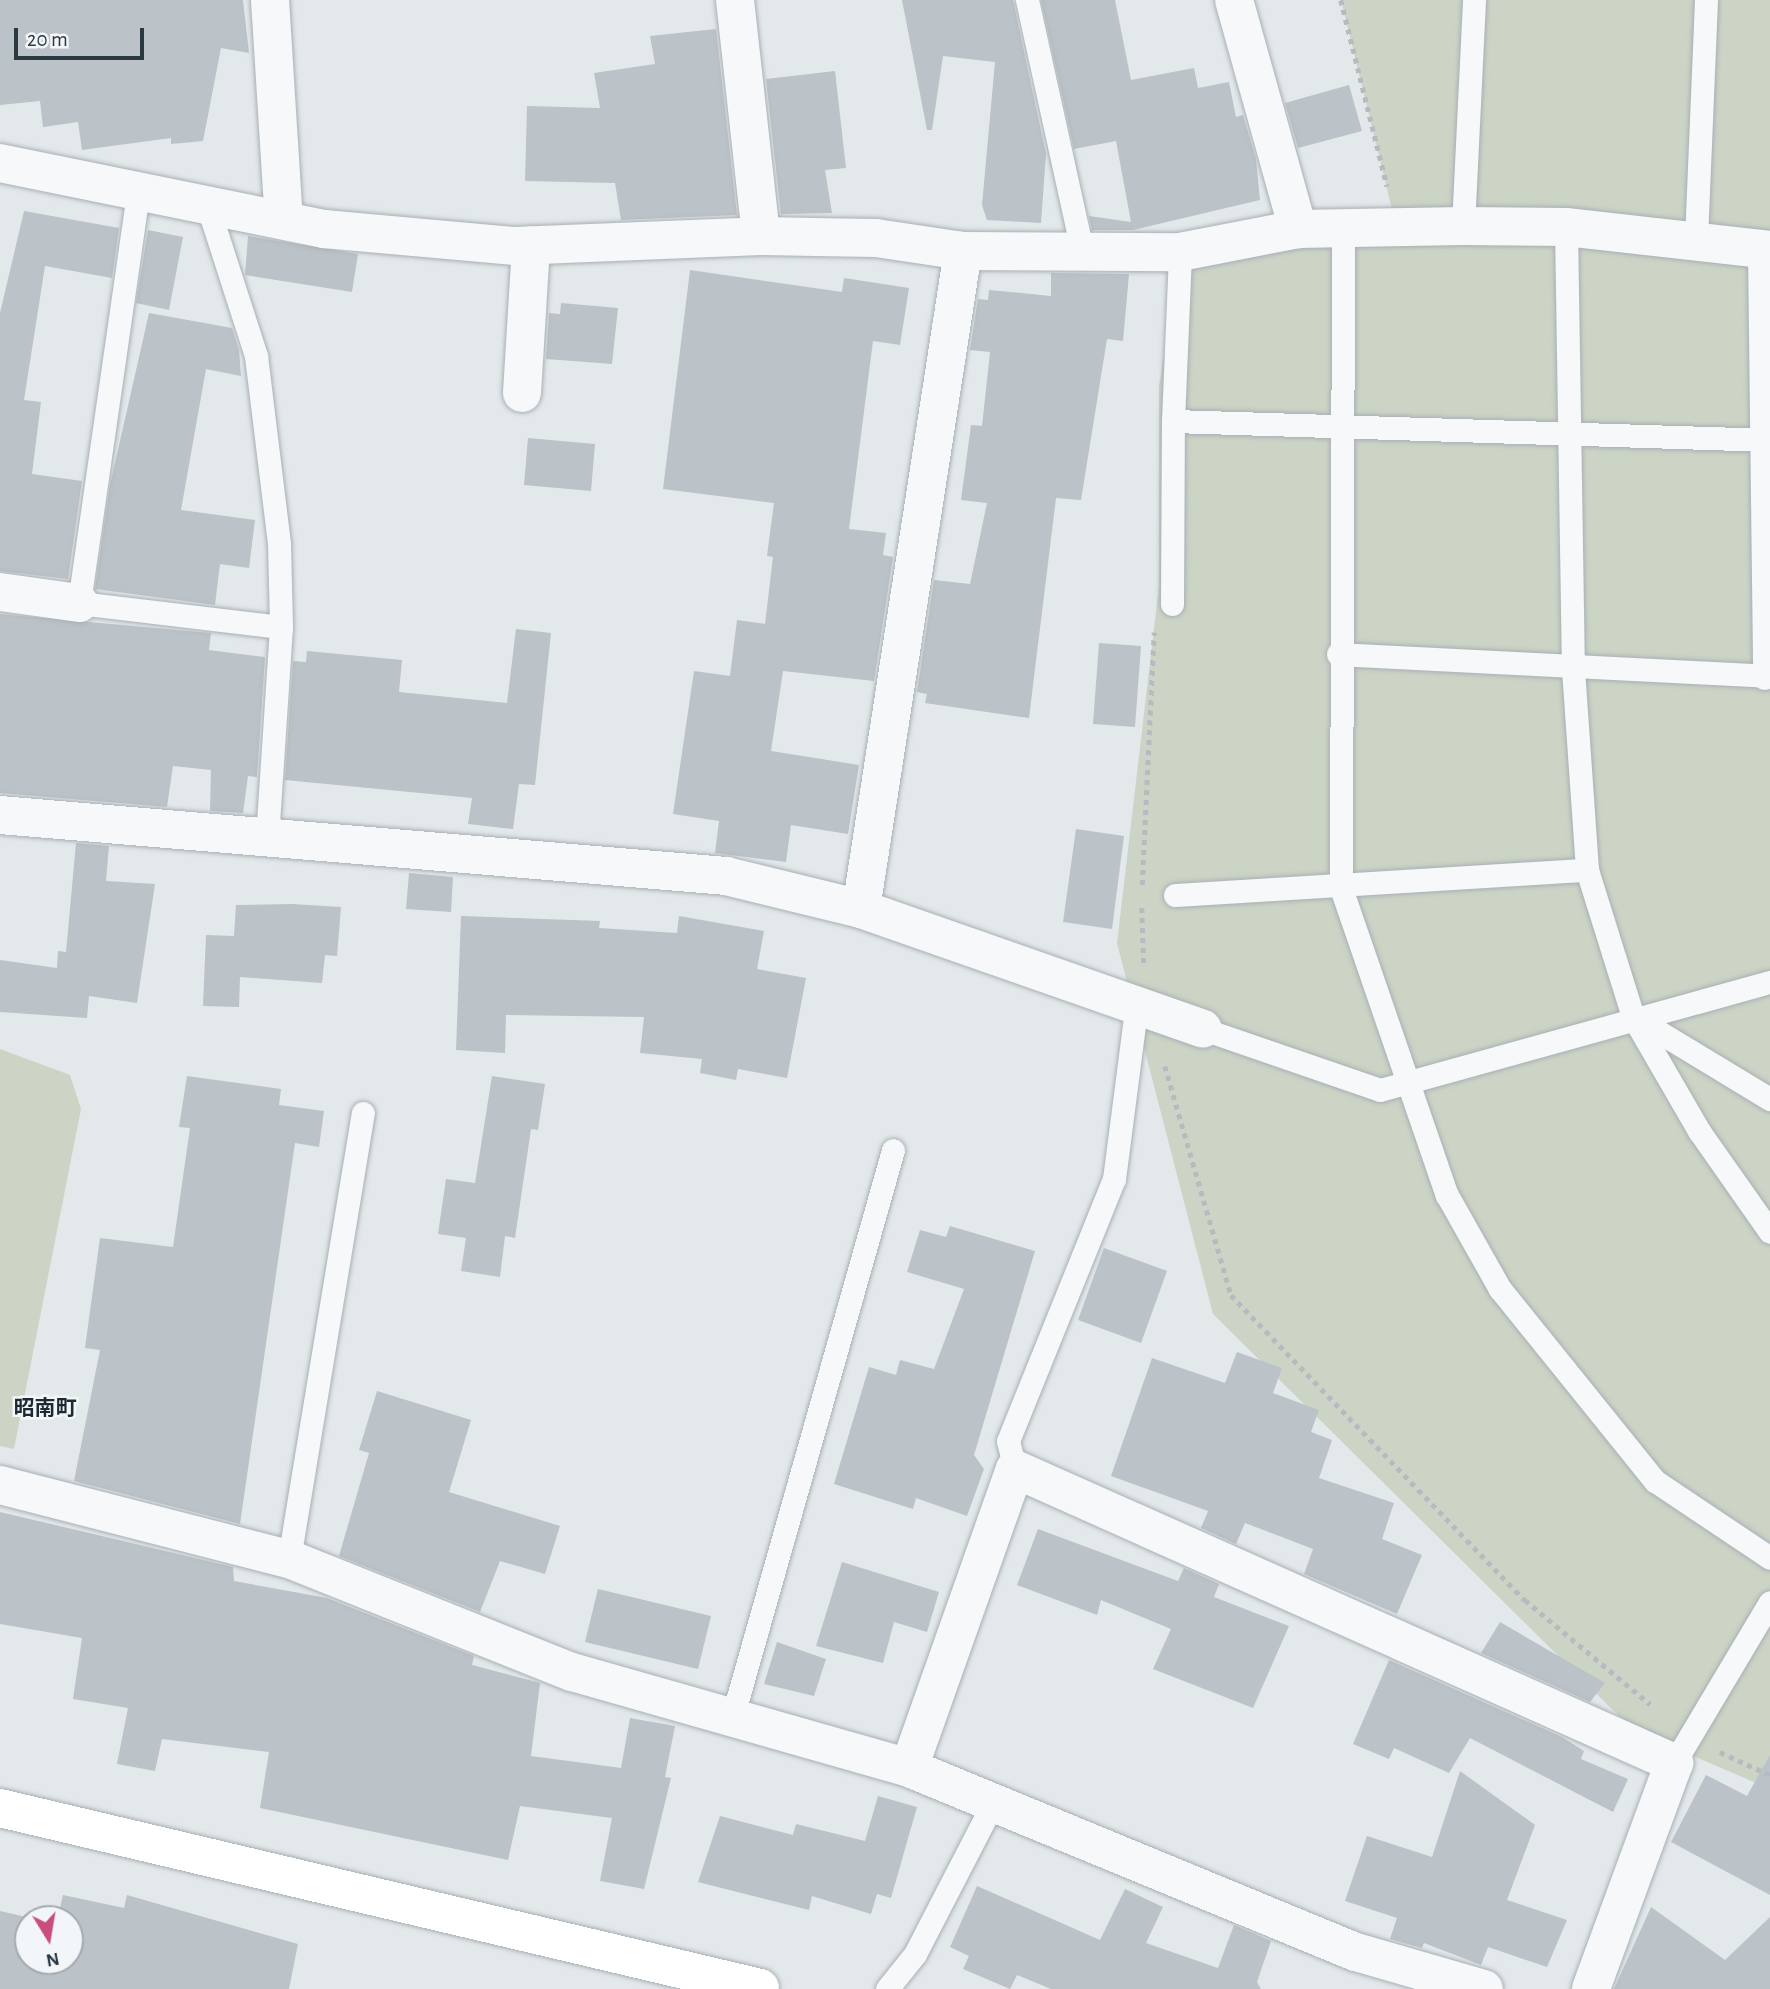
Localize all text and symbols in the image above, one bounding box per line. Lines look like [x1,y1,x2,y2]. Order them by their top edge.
scale bar [18,14,147,58]
text: 20 m [27,29,68,50]
district label: 昭南町 [14,1396,76,1422]
north arrow [14,1905,84,1975]
text: N [44,1949,61,1970]

